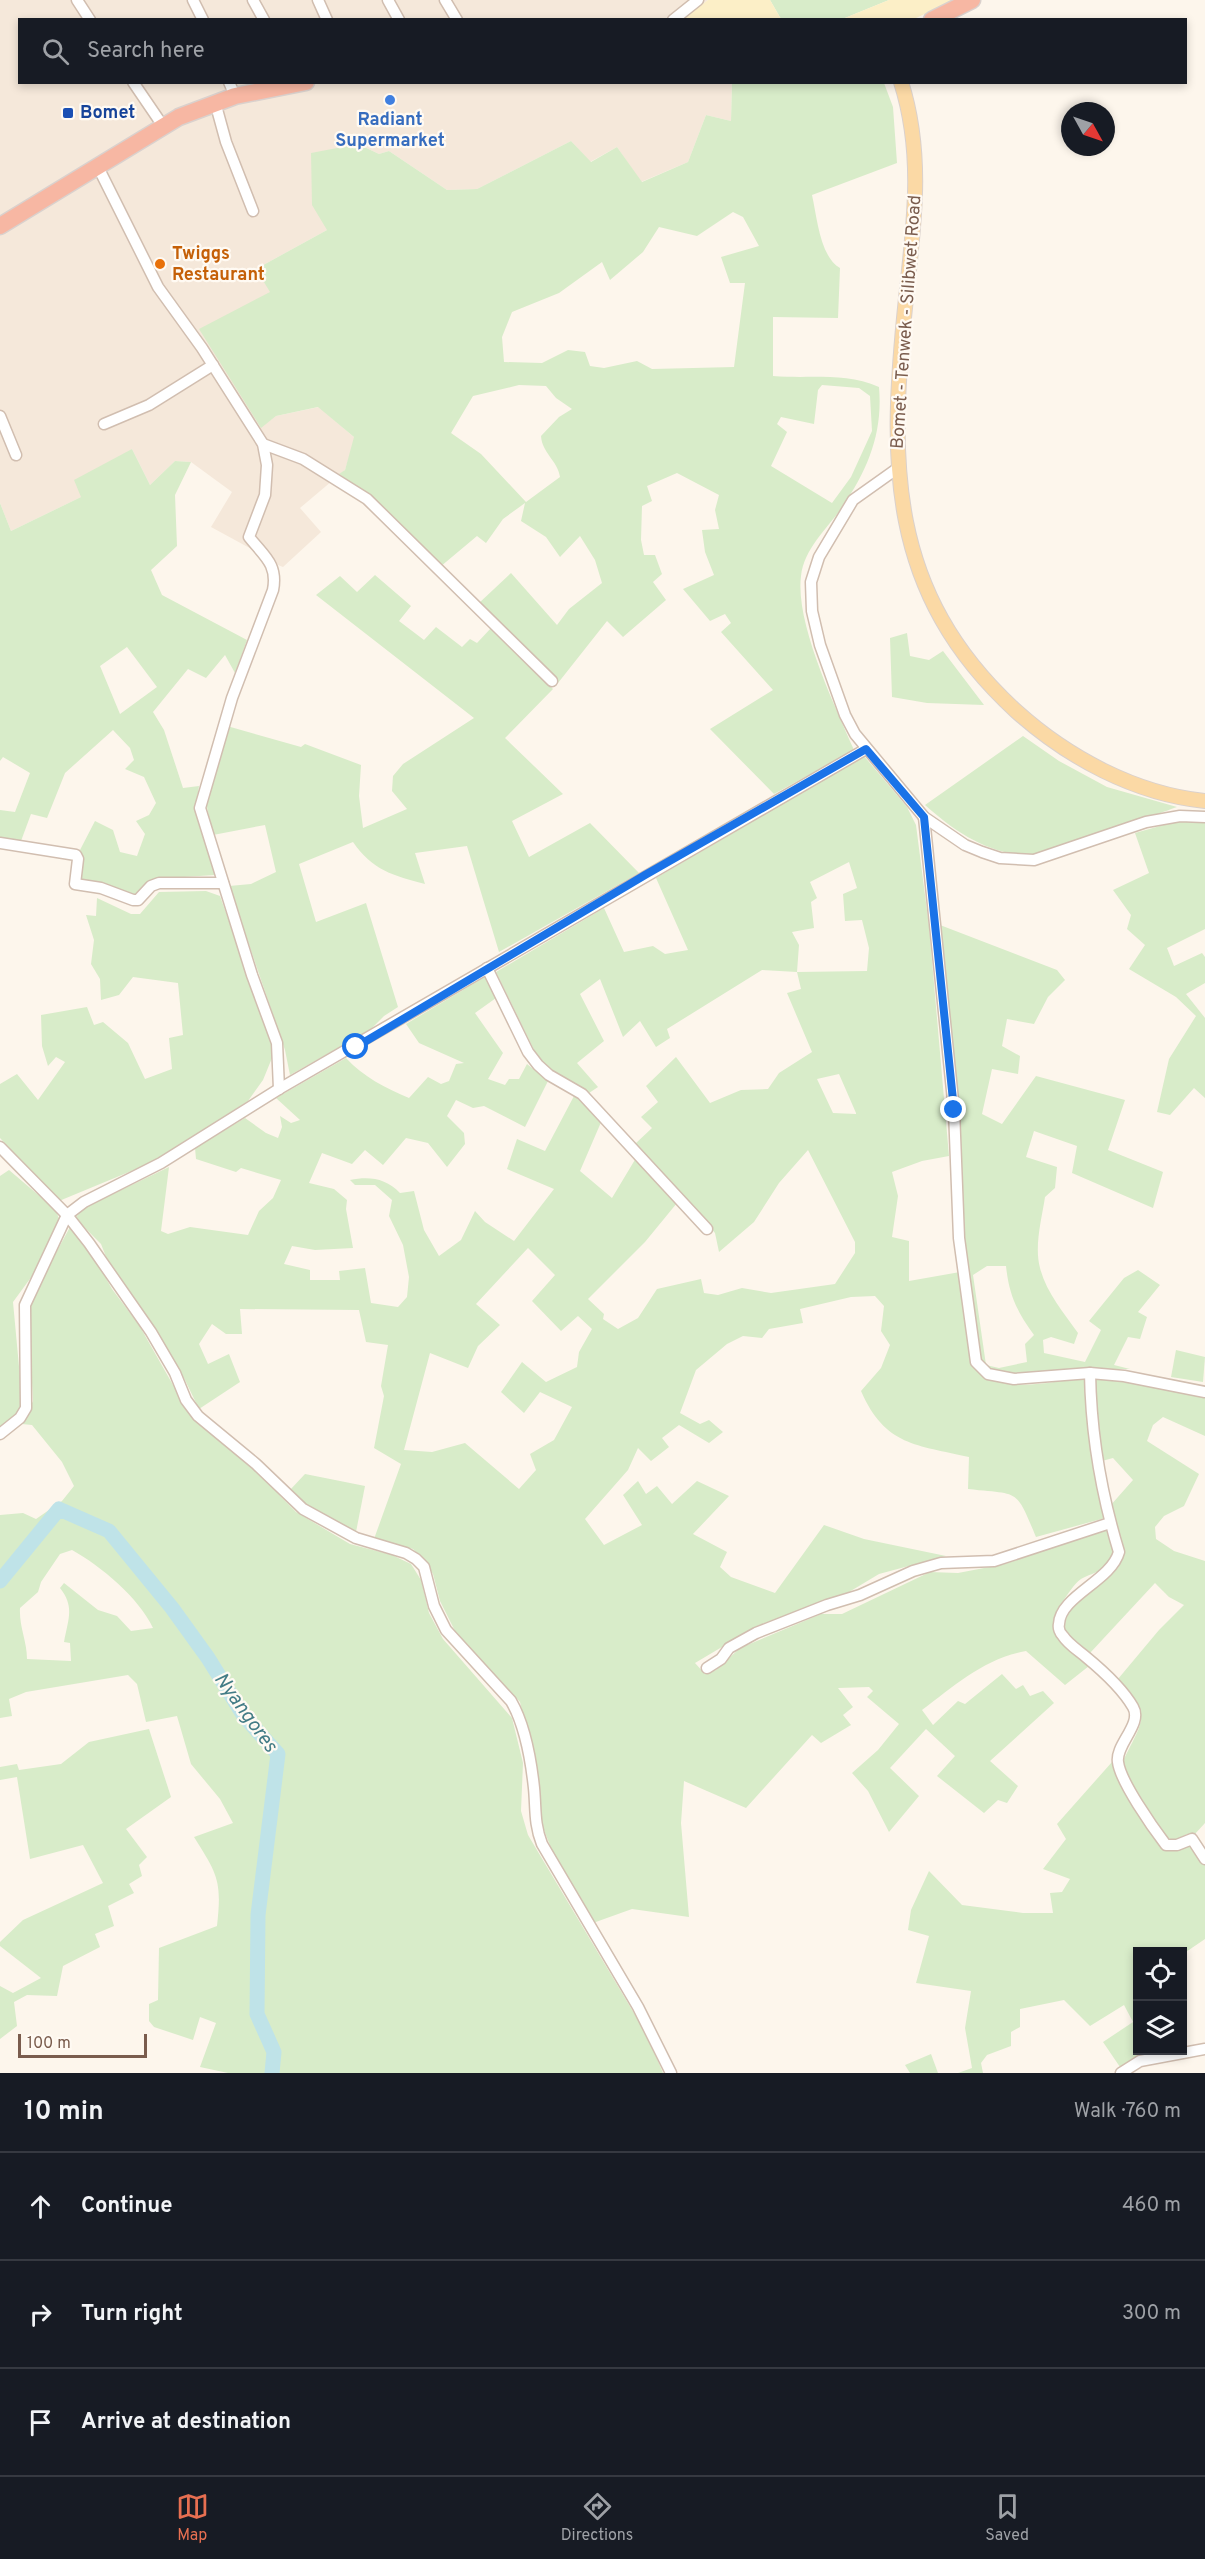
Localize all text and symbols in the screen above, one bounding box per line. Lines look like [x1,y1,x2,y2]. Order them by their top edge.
search box [18,18,1187,84]
icon: search [39,35,72,68]
text: Search here [87,38,205,65]
marker: Radiant Supermarket [383,93,397,107]
place label: Bomet [80,102,135,125]
north arrow [1061,102,1115,156]
marker: Bomet [61,106,75,120]
place label: Radiant Supermarket [335,109,445,153]
street label: Bomet - Tenwek - Silibwet Road [887,194,927,450]
place label: Twiggs Restaurant [172,243,265,287]
marker: Twiggs Restaurant [153,257,167,271]
route start [342,1033,368,1059]
route end [940,1096,966,1122]
water label: Nyangores [207,1668,283,1759]
map controls [1133,1947,1187,2055]
button: locate [1133,1947,1187,2001]
button: layers [1133,2001,1187,2055]
scale bar [18,2031,147,2058]
text: 100 m [27,2034,71,2054]
text: 10 min [24,2096,104,2129]
text: Walk · 760 m [1074,2099,1181,2125]
icon: ahead [24,2190,57,2223]
text: Continue [81,2193,172,2220]
text: 460 m [1122,2193,1181,2219]
icon: right [24,2298,57,2331]
text: Turn right [81,2301,183,2328]
text: 300 m [1122,2301,1181,2327]
icon: arrive [24,2406,57,2439]
text: Arrive at destination [81,2409,291,2436]
tab: Map [176,2490,209,2546]
tab: Directions [561,2490,633,2546]
tab: Saved [985,2490,1029,2546]

